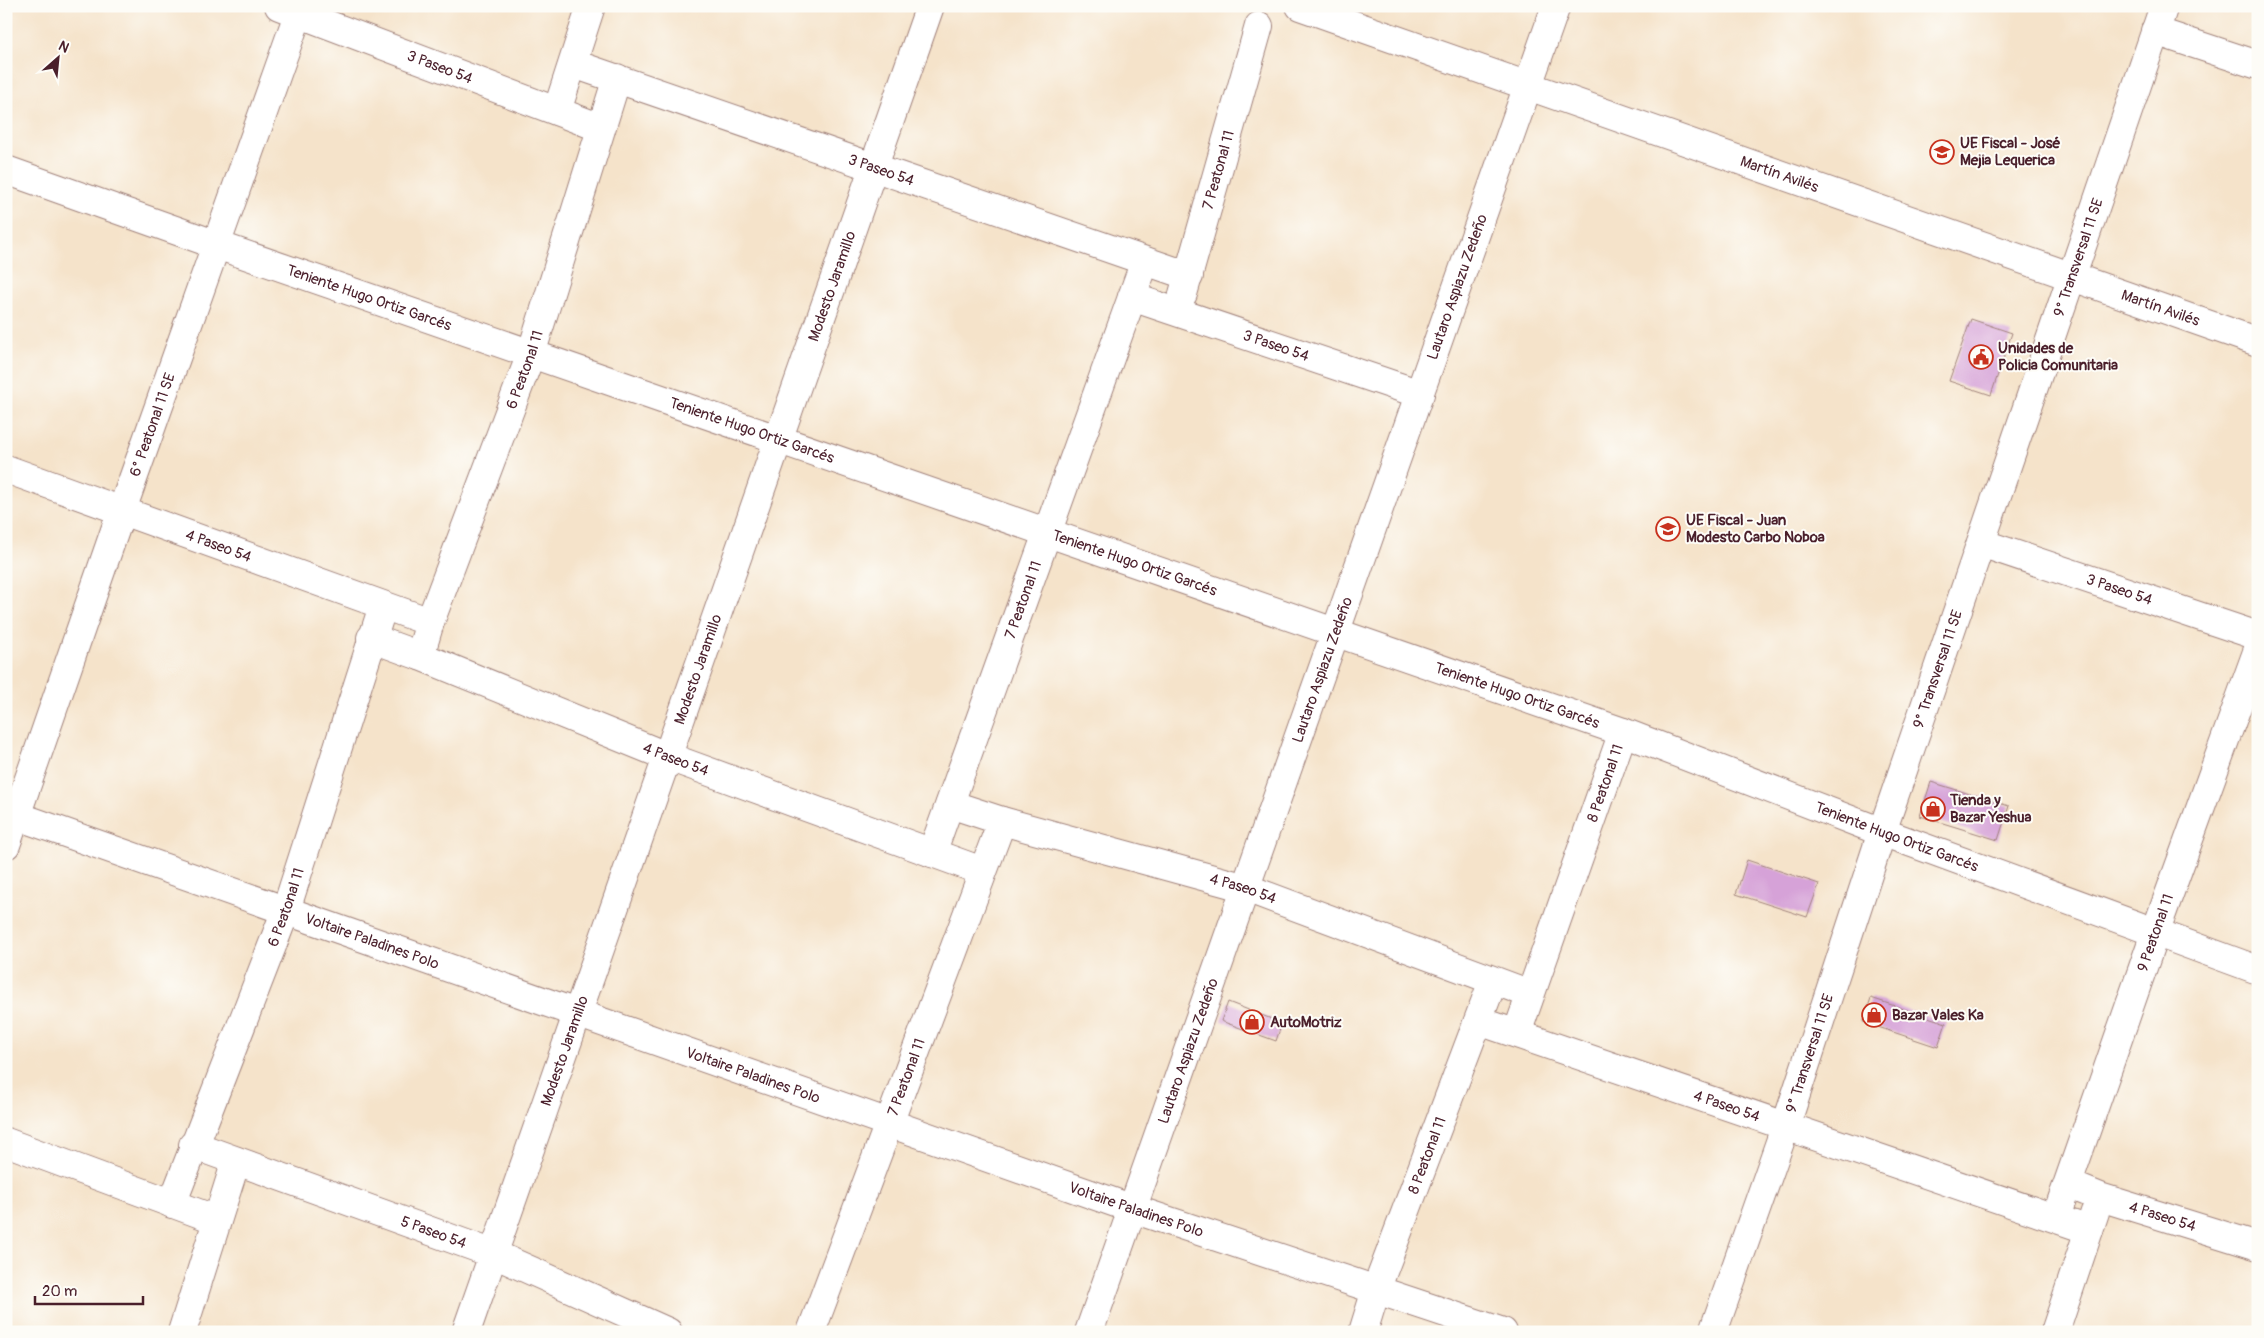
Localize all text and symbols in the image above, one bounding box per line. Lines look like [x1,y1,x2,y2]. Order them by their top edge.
north arrow [32,32,82,82]
text: N [56,37,72,57]
street label: 3 Paseo 54 [404,46,475,89]
street label: 7 Peatonal 11 [1198,128,1239,212]
place label: UE Fiscal - José Mejia Lequerica [1960,134,2060,170]
school or university icon: UE Fiscal - José Mejia Lequerica [1929,139,1955,165]
street label: 3 Paseo 54 [846,150,917,191]
street label: Martín Avilés [1737,152,1821,197]
street label: 9° Transversal 11 SE [2050,196,2108,319]
street label: Lautaro Aspiazu Zedeño [1423,212,1492,363]
street label: Modesto Jaramillo [804,229,860,344]
street label: Teniente Hugo Ortiz Garcés [284,261,454,336]
street label: Martín Avilés [2119,286,2202,331]
street label: 3 Paseo 54 [1240,326,1312,366]
street label: 6 Peatonal 11 [502,328,548,412]
place label: Unidades de Policia Comunitaria [1998,339,2118,375]
public building icon: Unidades de Policia Comunitaria [1968,344,1994,370]
street label: 6° Peatonal 11 SE [126,370,180,479]
street label: Teniente Hugo Ortiz Garcés [667,393,837,468]
place label: UE Fiscal - Juan Modesto Carbo Noboa [1686,511,1825,547]
school or university icon: UE Fiscal - Juan Modesto Carbo Noboa [1655,516,1681,542]
street label: 4 Paseo 54 [183,526,254,567]
street label: Teniente Hugo Ortiz Garcés [1050,526,1220,601]
street label: 7 Peatonal 11 [1001,559,1046,642]
street label: 3 Paseo 54 [2084,570,2155,610]
street label: Lautaro Aspiazu Zedeño [1288,595,1357,745]
street label: 9° Transversal 11 SE [1909,607,1967,731]
street label: Modesto Jaramillo [670,612,726,727]
street label: Teniente Hugo Ortiz Garcés [1432,659,1602,733]
street label: 4 Paseo 54 [640,739,711,781]
street label: 8 Peatonal 11 [1583,742,1628,825]
place label: Tienda y Bazar Yeshua [1949,791,2032,827]
shop icon: Tienda y Bazar Yeshua [1920,796,1946,822]
street label: Teniente Hugo Ortiz Garcés [1812,798,1981,877]
street label: 6 Peatonal 11 [264,866,309,949]
street label: 4 Paseo 54 [1207,869,1279,909]
street label: 9 Peatonal 11 [2133,892,2178,974]
street label: Voltaire Paladines Polo [302,909,441,974]
street label: Lautaro Aspiazu Zedeño [1154,976,1223,1127]
street label: 9° Transversal 11 SE [1782,991,1838,1115]
street label: Modesto Jaramillo [537,993,593,1109]
shop icon: Bazar Vales Ka [1861,1002,1887,1028]
place label: Bazar Vales Ka [1892,1006,1984,1025]
shop icon: AutoMotriz [1239,1009,1265,1035]
place label: AutoMotriz [1270,1013,1342,1032]
street label: 7 Peatonal 11 [884,1036,930,1119]
street label: Voltaire Paladines Polo [683,1043,823,1108]
street label: 4 Paseo 54 [1691,1086,1763,1127]
street label: 8 Peatonal 11 [1404,1114,1451,1197]
street label: Voltaire Paladines Polo [1066,1178,1206,1242]
street label: 4 Paseo 54 [2127,1198,2198,1236]
street label: 5 Paseo 54 [398,1212,469,1253]
scale bar [35,1273,142,1305]
text: 20 m [42,1282,77,1301]

